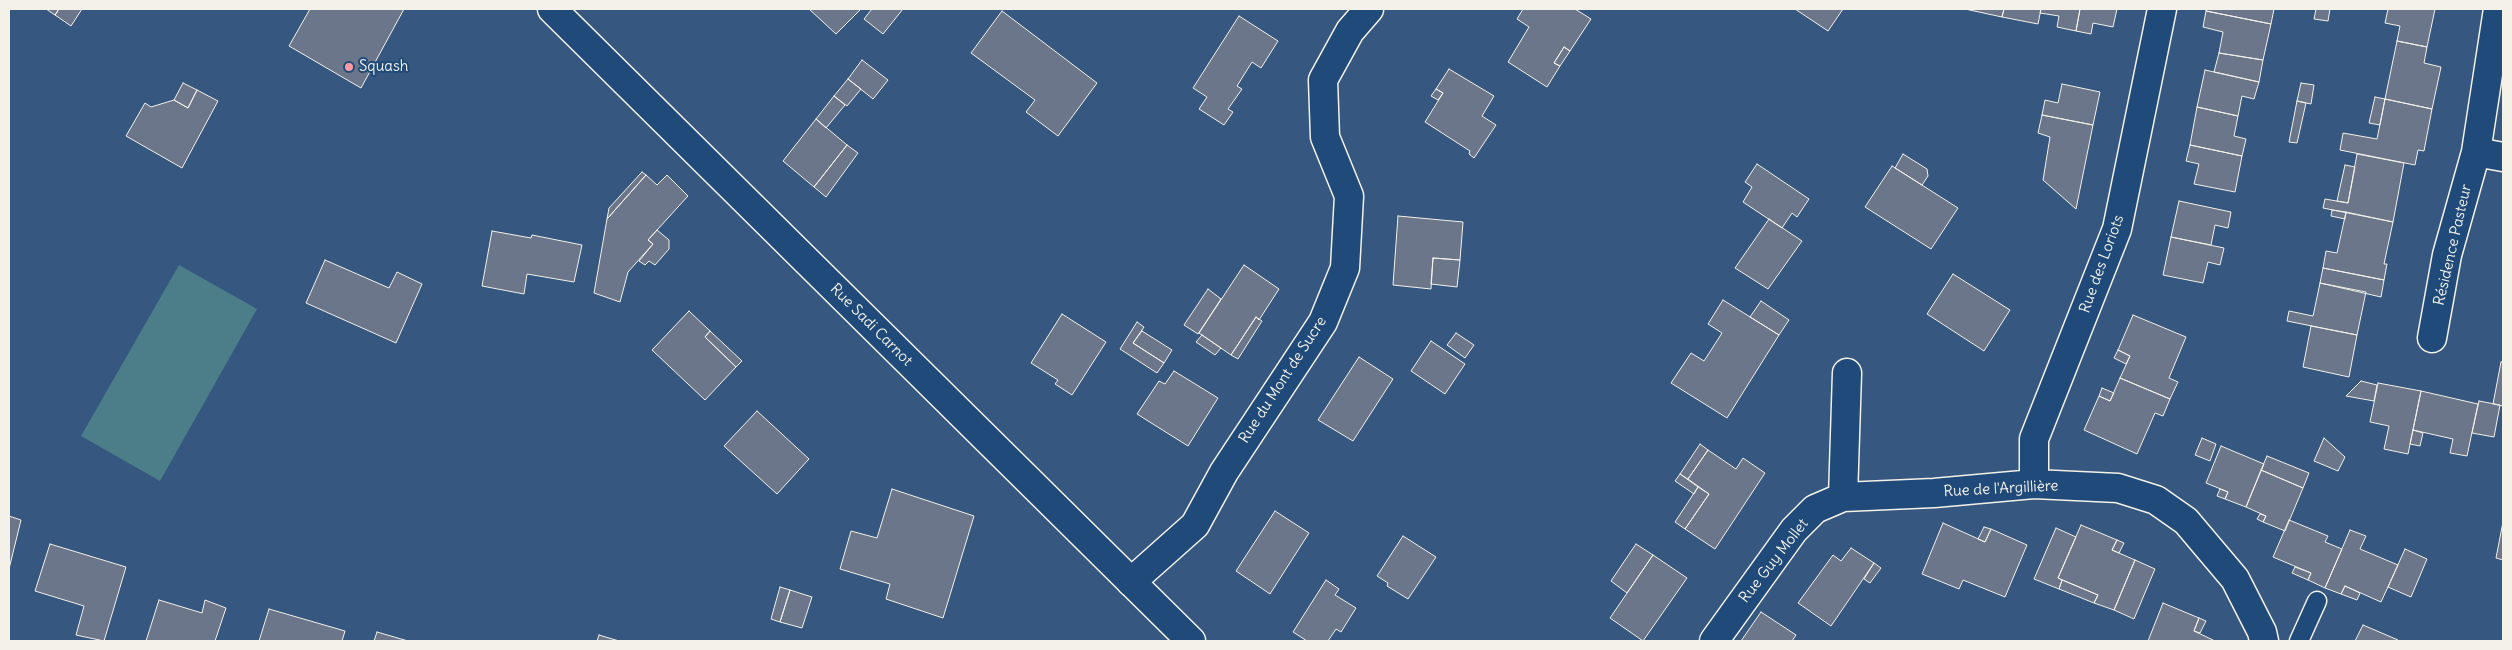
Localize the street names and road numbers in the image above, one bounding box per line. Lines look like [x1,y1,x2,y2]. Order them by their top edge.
street label: Résidence Pasteur [2430,183,2476,307]
street label: Rue des Loriots [2076,212,2128,316]
street label: Rue Sadi Carnot [826,280,916,370]
street label: Rue du Mont de Sucre [1235,313,1331,447]
street label: Rue de l'Argillière [1943,477,2059,501]
street label: Rue Guy Mollet [1736,515,1812,607]

